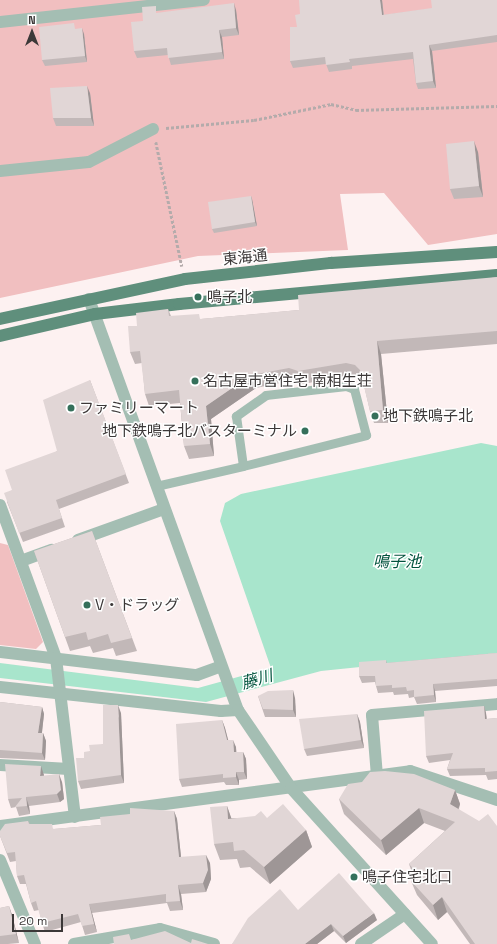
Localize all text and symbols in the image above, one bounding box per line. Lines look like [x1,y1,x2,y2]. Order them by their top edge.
north arrow [12,12,52,52]
text: N [28,13,36,27]
street label: 東海通 [222,246,268,268]
place label: 鳴子北 [207,288,252,306]
marker: 鳴子北 [192,291,204,303]
place label: 名古屋市営住宅 南相生荘 [203,372,372,390]
marker: 名古屋市営住宅 南相生荘 [190,376,200,386]
place label: ファミリーマート [79,399,199,417]
marker: ファミリーマート [66,403,76,413]
place label: 地下鉄鳴子北 [383,407,473,425]
marker: 地下鉄鳴子北 [370,411,380,421]
place label: 地下鉄鳴子北バスターミナル [102,422,297,440]
marker: 地下鉄鳴子北バスターミナル [300,426,310,436]
water label: 鳴子池 [373,552,421,572]
place label: V・ドラッグ [95,596,179,614]
marker: V・ドラッグ [82,600,92,610]
water label: 藤川 [239,666,275,694]
place label: 鳴子住宅北口 [362,868,452,886]
marker: 鳴子住宅北口 [349,872,359,882]
scale bar [14,906,65,932]
text: 20 m [19,913,47,929]

